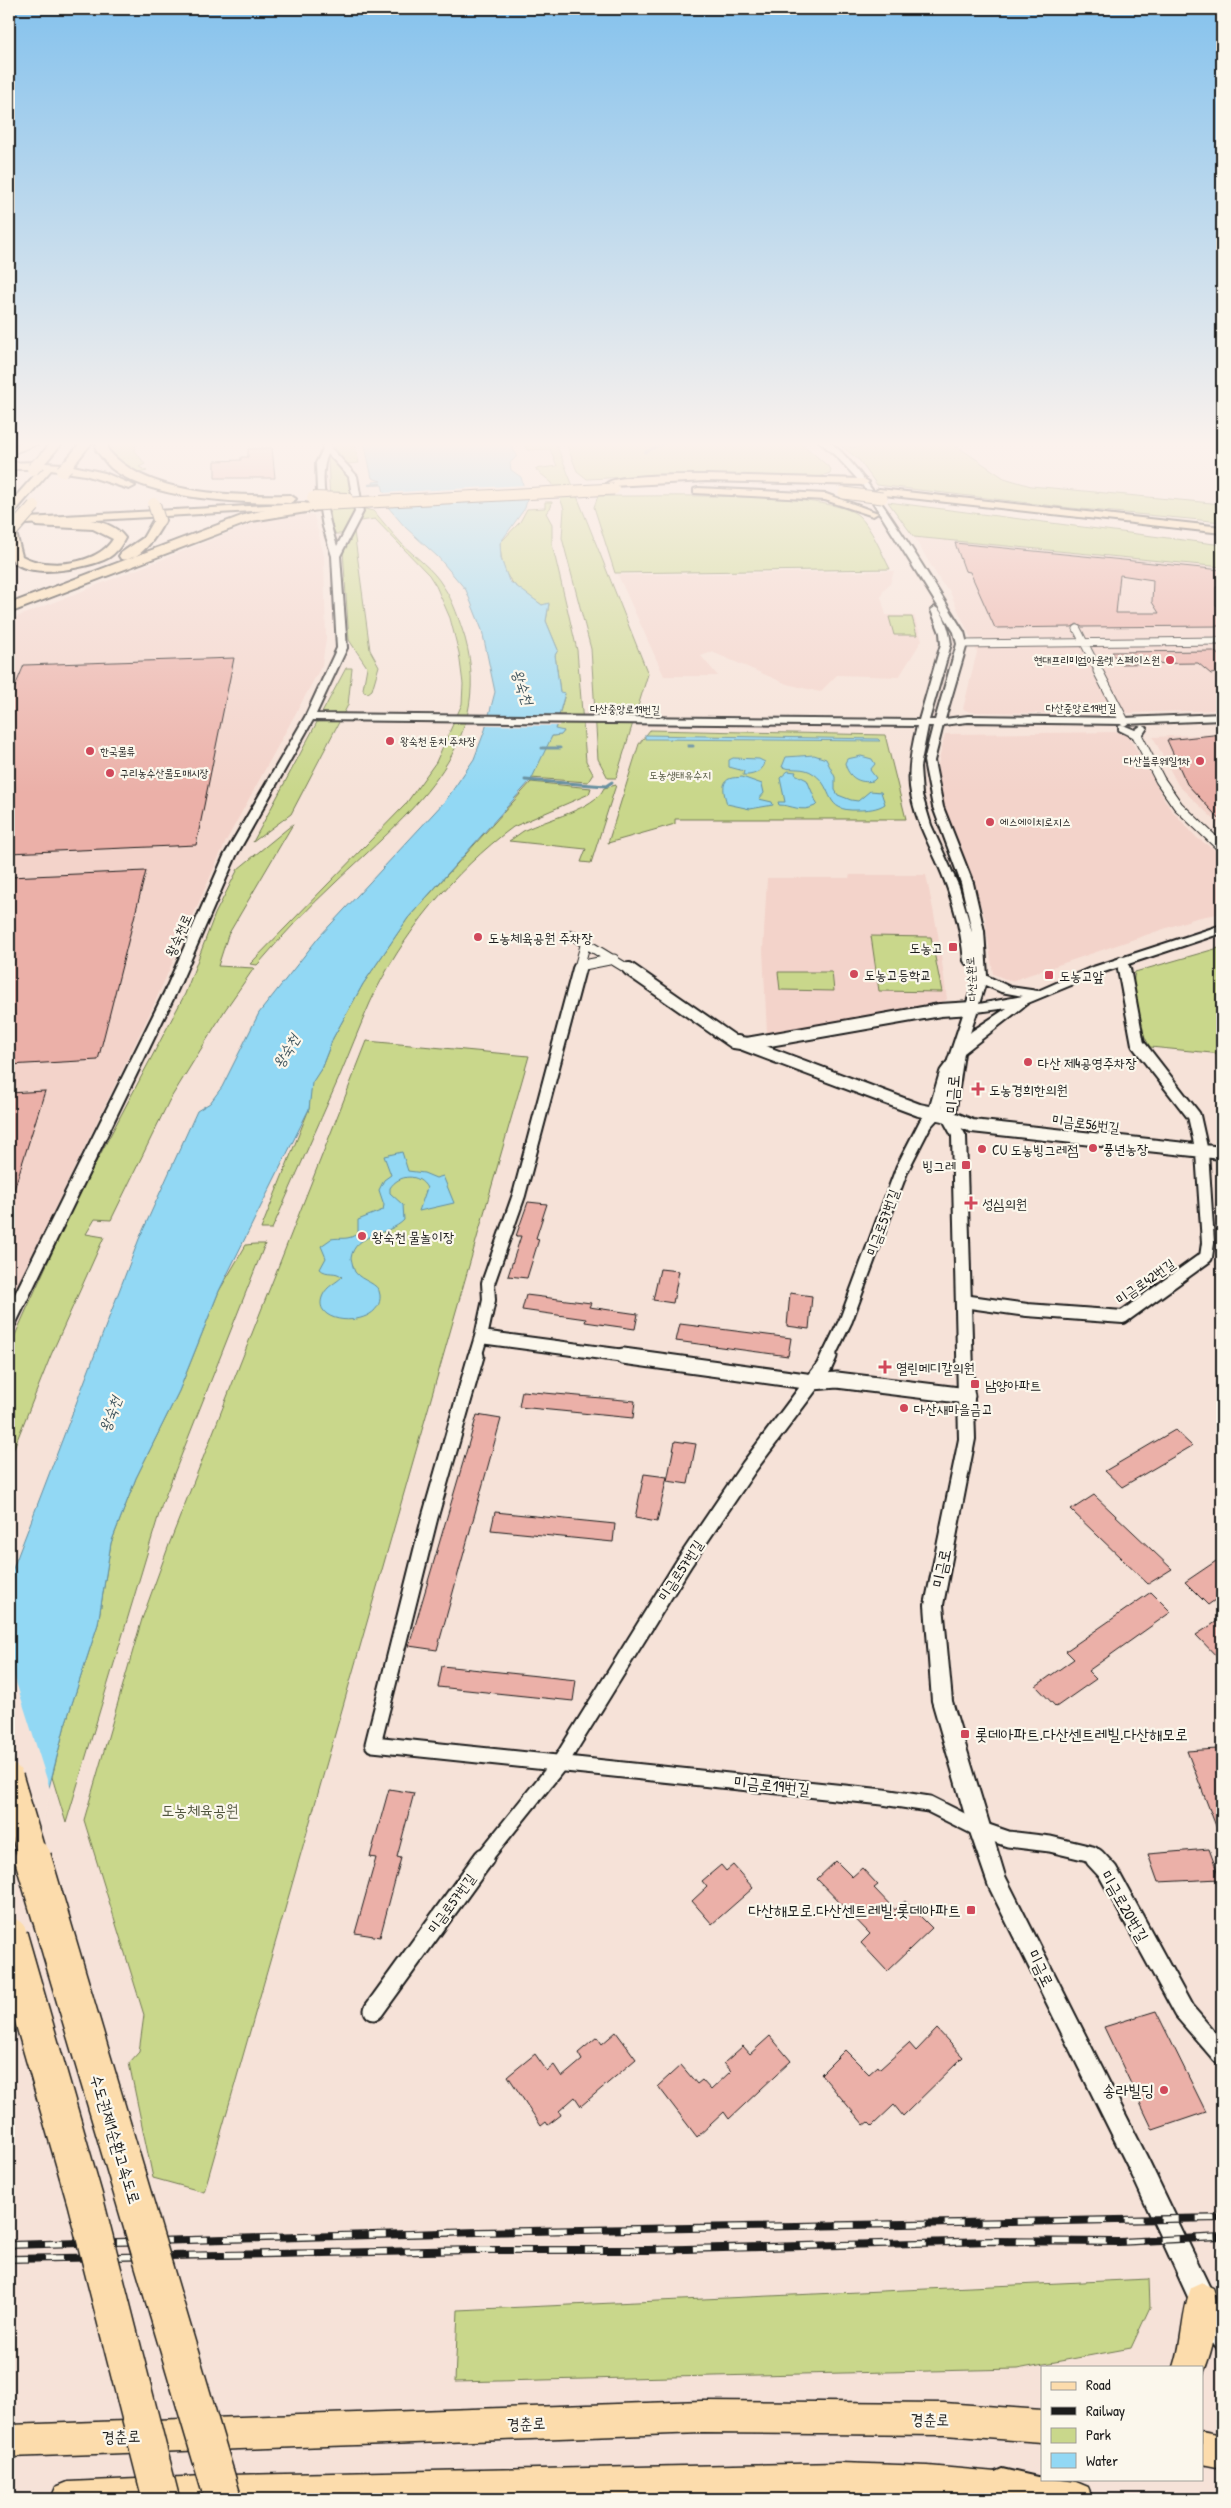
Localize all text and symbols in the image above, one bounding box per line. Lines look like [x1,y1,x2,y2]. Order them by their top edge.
place label: 현대프리미엄아울렛 스페이스원 [1034,653,1160,667]
marker: 현대프리미엄아울렛 스페이스원 [1164,654,1176,666]
water label: 왕숙천 [507,666,539,709]
street label: 다산중앙로19번길 [590,701,660,717]
street label: 다산중앙로19번길 [1046,701,1116,715]
place label: 왕숙천 둔치 주차장 [400,734,476,748]
marker: 왕숙천 둔치 주차장 [384,735,396,747]
place label: 한국물류 [100,744,136,758]
marker: 한국물류 [84,745,96,757]
place label: 다산블루웨일1차 [1124,754,1190,768]
marker: 다산블루웨일1차 [1194,755,1206,767]
place label: 구리농수산물도매시장 [120,766,209,780]
marker: 구리농수산물도매시장 [104,767,116,779]
park label: 도농생태유수지 [649,768,711,782]
place label: 에스에이치로지스 [1000,815,1071,829]
marker: 에스에이치로지스 [984,816,996,828]
street label: 왕숙천로 [160,911,196,959]
place label: 도농체육공원 주차장 [488,928,593,947]
marker: 도농체육공원 주차장 [472,931,484,943]
place label: 도농고 [909,938,943,957]
marker: 도농고 [947,941,959,953]
street label: 다산순환로 [963,956,979,1001]
place label: 도농고등학교 [864,965,932,984]
place label: 도농고앞 [1059,966,1104,985]
marker: 도농고등학교 [848,968,860,980]
marker: 도농고앞 [1043,969,1055,981]
water label: 왕숙천 [268,1028,305,1072]
place label: 다산 제4공영주차장 [1038,1053,1137,1072]
marker: 다산 제4공영주차장 [1022,1056,1034,1068]
street label: 미금로 [940,1074,964,1114]
place label: 도농경희한의원 [989,1080,1068,1099]
marker: 도농경희한의원 [971,1082,985,1096]
street label: 미금로56번길 [1051,1109,1122,1137]
place label: 풍년농장 [1103,1139,1149,1158]
place label: CU 도농빙그레점 [992,1140,1078,1159]
marker: 풍년농장 [1087,1142,1099,1154]
marker: CU 도농빙그레점 [976,1143,988,1155]
place label: 빙그레 [922,1156,956,1175]
marker: 빙그레 [960,1159,972,1171]
street label: 미금로57번길 [861,1186,903,1258]
place label: 성심의원 [982,1194,1027,1213]
marker: 성심의원 [964,1196,978,1210]
place label: 왕숙천 물놀이장 [372,1227,455,1246]
marker: 왕숙천 물놀이장 [356,1230,368,1242]
street label: 미금로42번길 [1112,1253,1179,1308]
place label: 열린메디칼의원 [896,1358,975,1377]
marker: 열린메디칼의원 [878,1360,892,1374]
place label: 남양아파트 [985,1375,1041,1394]
marker: 남양아파트 [969,1378,981,1390]
water label: 왕숙천 [94,1392,127,1435]
place label: 다산새마을금고 [914,1399,993,1418]
marker: 다산새마을금고 [898,1402,910,1414]
street label: 미금로57번길 [653,1535,707,1604]
street label: 미금로 [926,1547,956,1589]
place label: 롯데아파트.다산센트레빌.다산해모로 [975,1723,1188,1745]
marker: 롯데아파트.다산센트레빌.다산해모로 [959,1728,971,1740]
street label: 미금로19번길 [733,1770,811,1800]
park label: 도농체육공원 [161,1799,239,1821]
street label: 미금로20번길 [1096,1866,1154,1946]
street label: 미금로57번길 [423,1869,479,1937]
place label: 다산해모로.다산센트레빌.롯데아파트 [748,1899,961,1921]
marker: 다산해모로.다산센트레빌.롯데아파트 [965,1904,977,1916]
street label: 미금로 [1023,1946,1059,1990]
street label: 수도권제1순환고속도로 [86,2071,146,2207]
place label: 송라빌딩 [1103,2079,1154,2101]
marker: 송라빌딩 [1158,2084,1170,2096]
legend [1041,2366,1204,2480]
text: Road [1086,2374,1111,2395]
text: Railway [1086,2400,1125,2421]
street label: 경춘로 [910,2408,950,2430]
street label: 경춘로 [506,2411,546,2435]
street label: 경춘로 [101,2424,141,2448]
text: Park [1086,2424,1111,2445]
text: Water [1086,2450,1118,2471]

